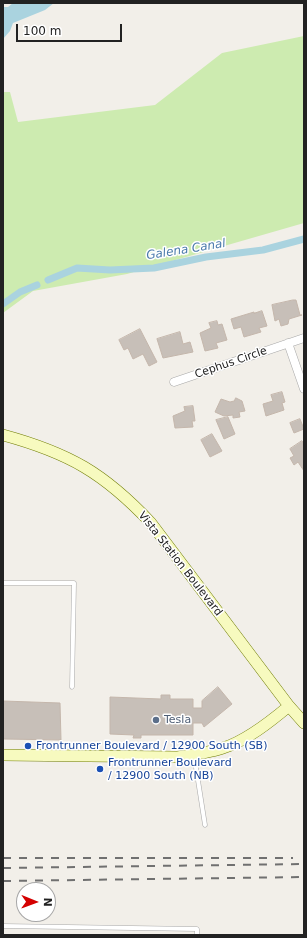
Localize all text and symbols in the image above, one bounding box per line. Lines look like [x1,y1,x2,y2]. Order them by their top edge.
scale bar [18,16,124,42]
text: 100 m [23,24,61,38]
water label: Galena Canal [145,237,227,263]
street label: Cephus Circle [193,344,269,382]
street label: Vista Station Boulevard [135,509,225,619]
place label: Tesla [164,713,191,727]
marker: Tesla [151,715,161,725]
place label: Frontrunner Boulevard / 12900 South (SB) [36,739,267,753]
marker: Frontrunner Boulevard / 12900 South (SB) [23,741,33,751]
place label: Frontrunner Boulevard / 12900 South (NB) [108,756,232,782]
marker: Frontrunner Boulevard / 12900 South (NB) [95,764,105,774]
north arrow [16,882,56,922]
text: N [41,897,54,907]

